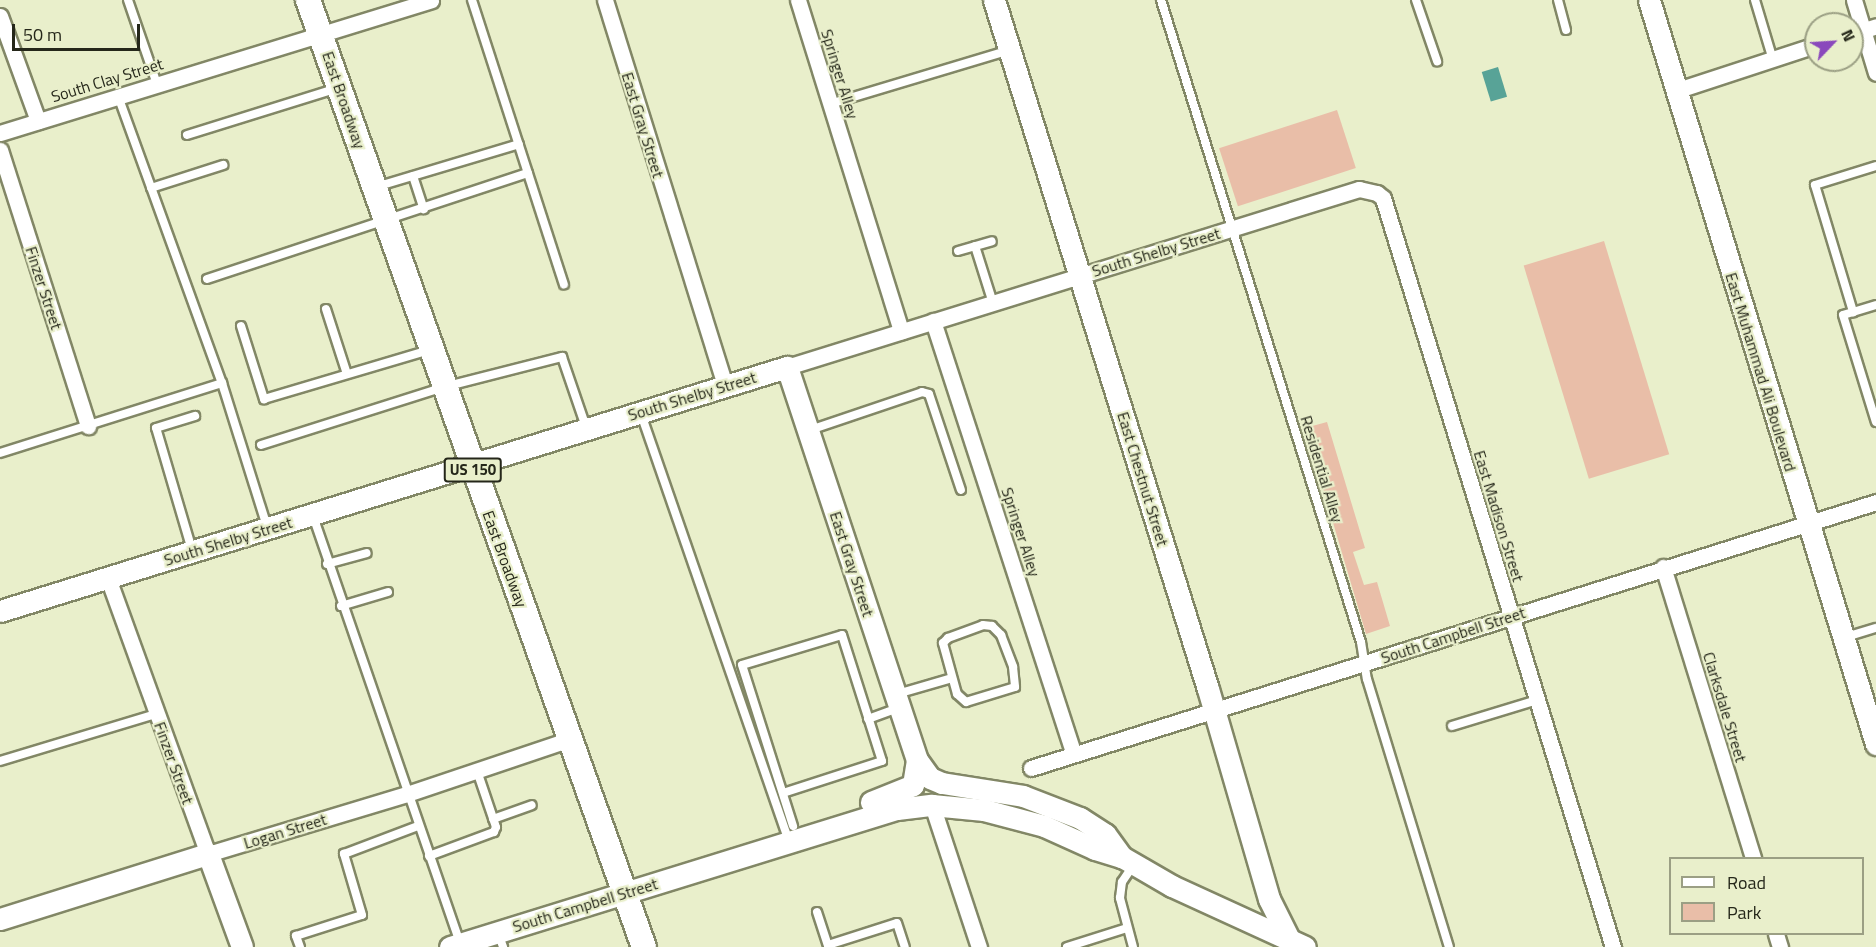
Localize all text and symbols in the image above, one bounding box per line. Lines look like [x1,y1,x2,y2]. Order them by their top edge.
scale bar [15,12,142,50]
north arrow [1804,12,1864,72]
text: 50 m [23,21,62,48]
text: N [1835,25,1862,45]
street label: Springer Alley [817,27,863,121]
street label: East Broadway [318,49,370,151]
street label: South Clay Street [49,54,165,106]
street label: East Gray Street [618,70,668,180]
street label: South Shelby Street [1090,223,1222,281]
street label: Finzer Street [22,244,66,332]
street label: East Muhammad Ali Boulevard [1722,270,1800,474]
street label: South Shelby Street [626,367,758,425]
street label: East Chestnut Street [1113,410,1173,548]
street label: Residential Alley [1297,413,1347,525]
street label: East Madison Street [1470,448,1528,584]
road number: US 150 [443,458,503,482]
street label: Springer Alley [998,485,1044,579]
street label: East Broadway [479,508,531,610]
street label: East Gray Street [826,509,878,619]
street label: South Shelby Street [162,512,294,570]
street label: South Campbell Street [1378,603,1528,667]
street label: Clarksdale Street [1699,650,1751,764]
street label: Finzer Street [150,719,198,807]
street label: Logan Street [241,809,329,853]
legend [1669,857,1864,935]
text: Road [1727,869,1766,896]
street label: South Campbell Street [510,874,660,936]
text: Park [1727,899,1761,926]

